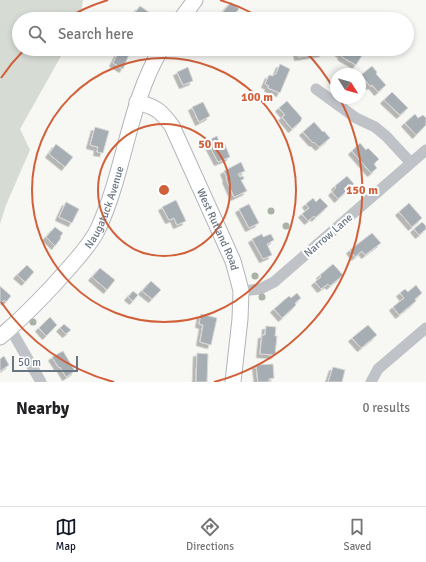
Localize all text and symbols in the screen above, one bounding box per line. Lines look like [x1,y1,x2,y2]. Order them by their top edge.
search box [12,12,414,56]
icon: search [26,23,48,45]
text: Search here [58,25,134,43]
north arrow [330,68,366,104]
text: 100 m [241,90,273,105]
text: 50 m [198,137,224,152]
street label: Naugatuck Avenue [82,165,127,251]
centre of rings [157,183,171,197]
text: 150 m [346,183,378,198]
street label: West Rutland Road [194,186,241,272]
street label: Narrow Lane [302,211,355,260]
scale bar [12,354,78,373]
text: 50 m [18,356,41,369]
text: Nearby [16,398,69,419]
text: 0 results [362,400,410,416]
tab: Map [55,516,77,553]
tab: Directions [186,516,234,553]
tab: Saved [344,516,371,553]

